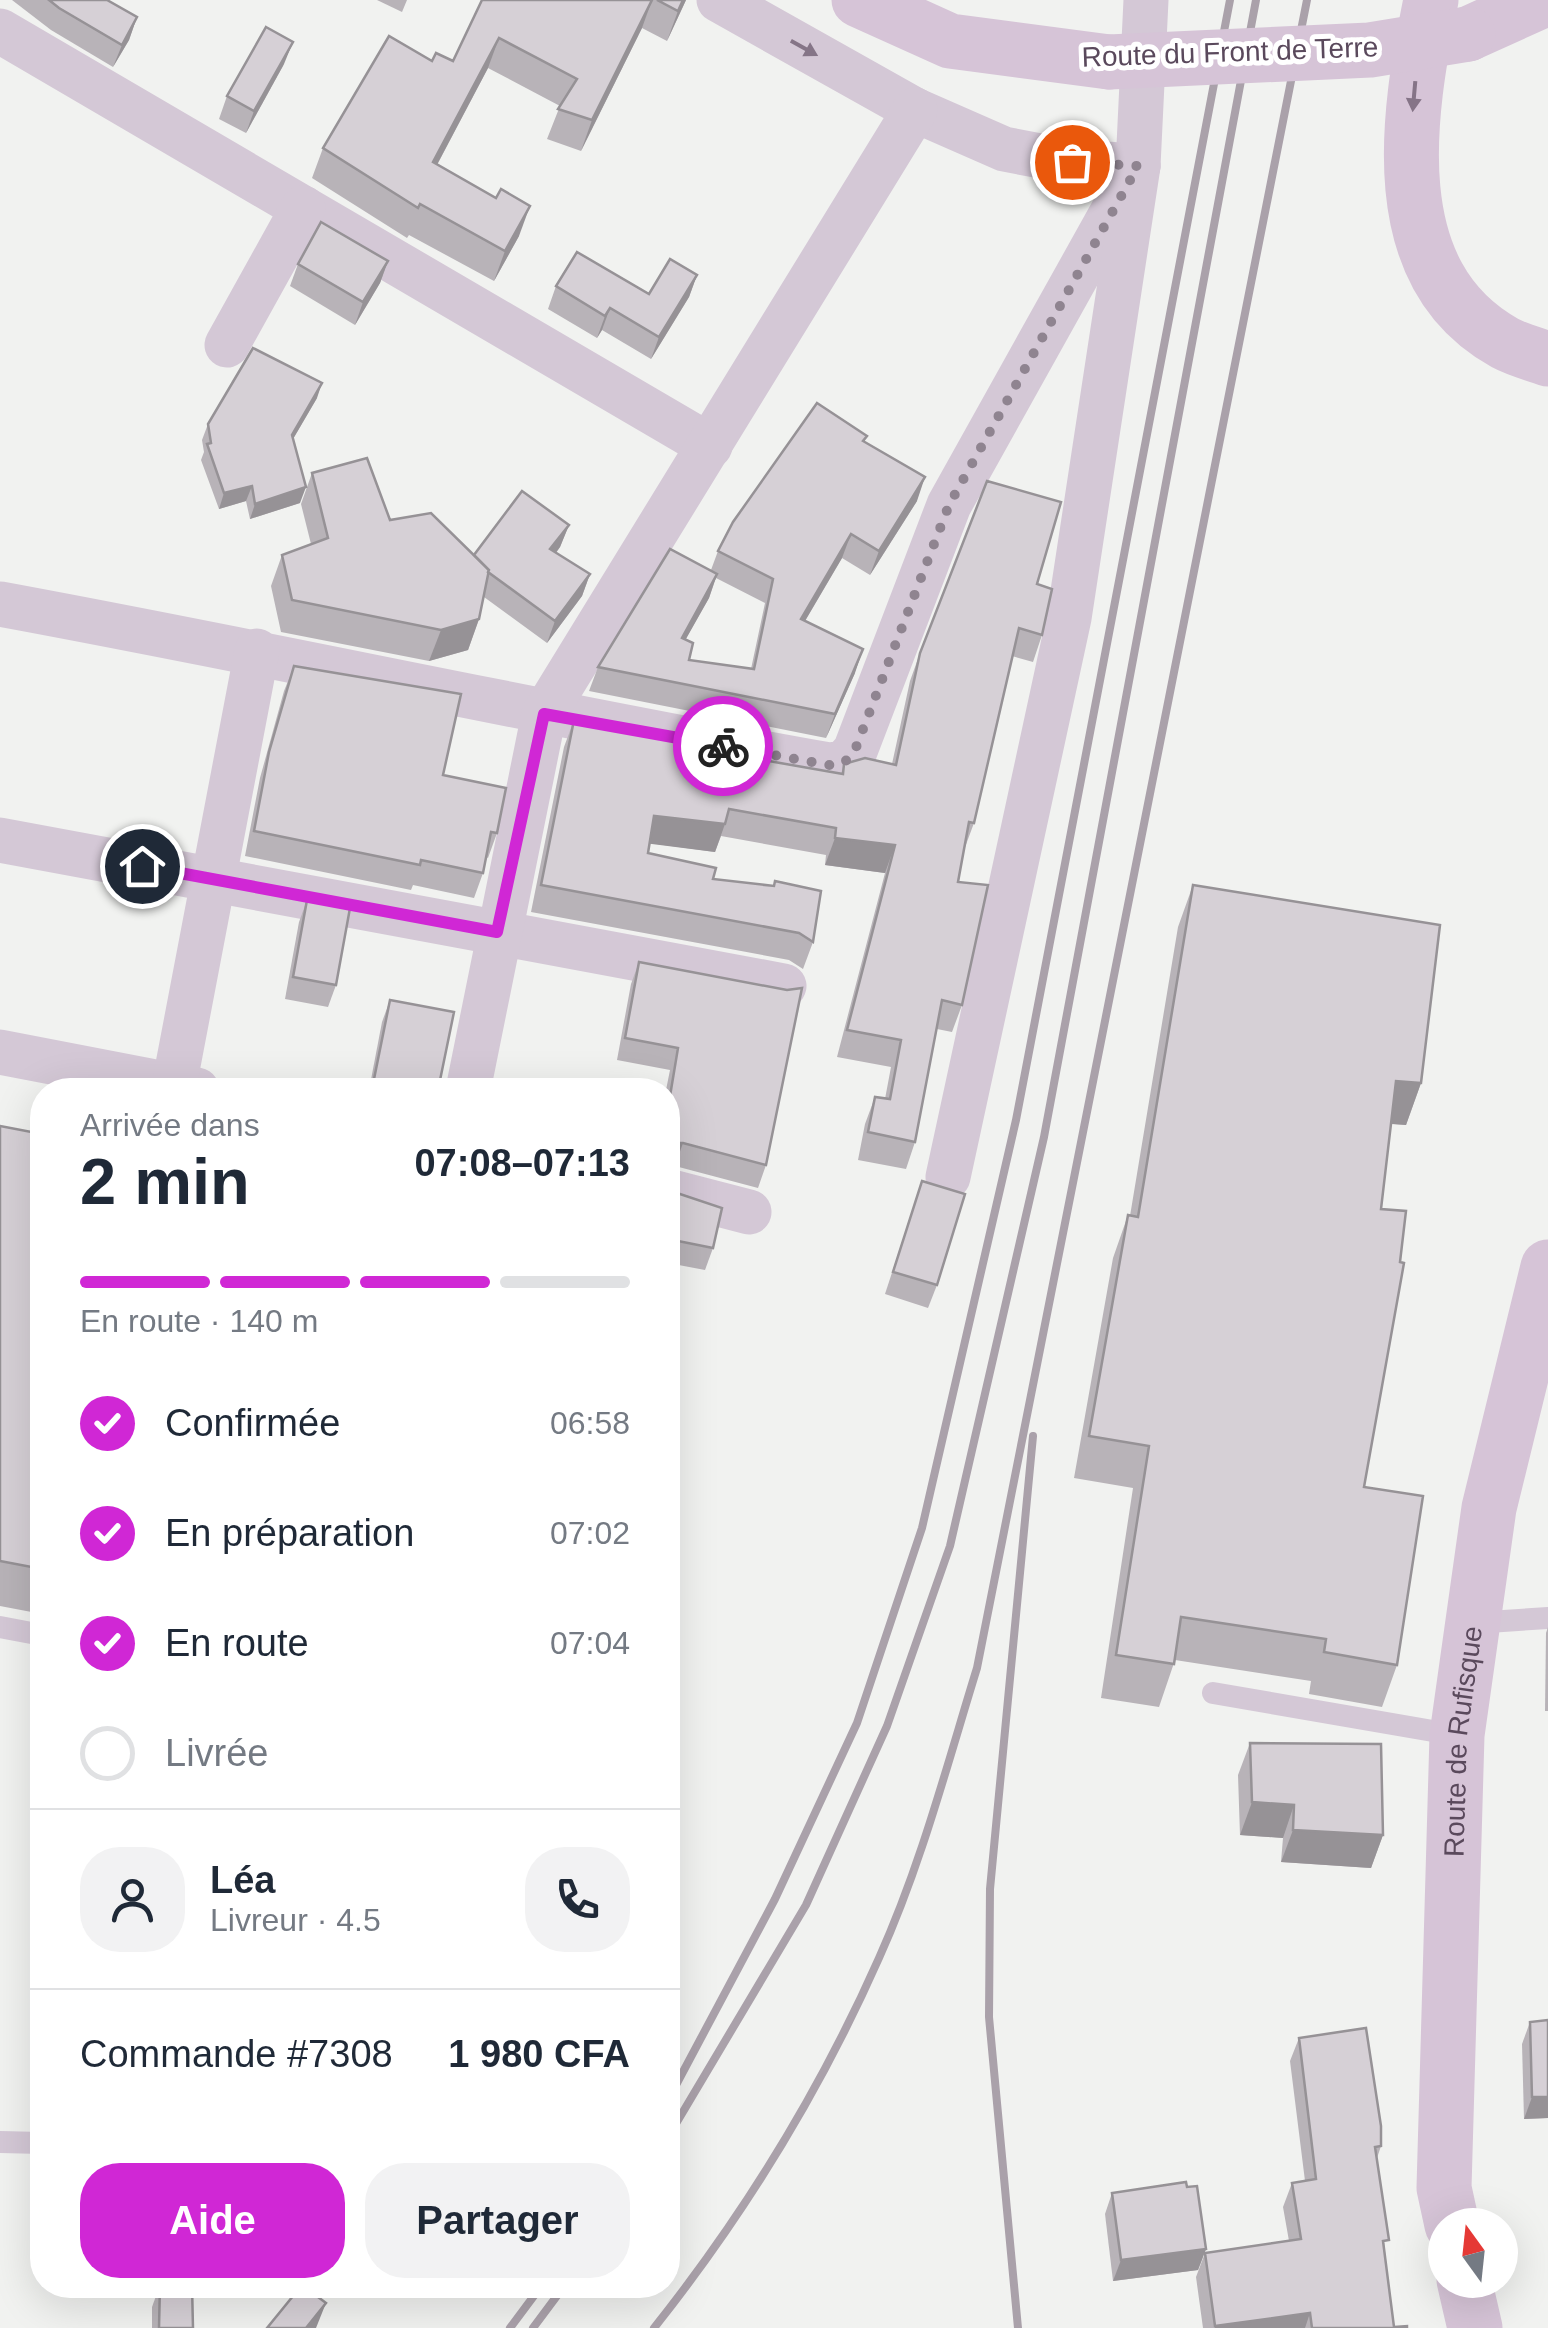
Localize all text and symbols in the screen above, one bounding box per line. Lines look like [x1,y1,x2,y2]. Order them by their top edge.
street label: Route du Front de Terre [1081,31,1379,73]
one-way arrow [790,38,818,56]
one-way arrow [1405,80,1421,112]
pin [1030,120,1115,205]
icon: bag [1045,135,1100,190]
courier [673,696,773,796]
icon: bike [696,719,751,774]
pin [100,824,185,909]
icon: home [115,839,170,894]
text: Arrivée dans [80,1107,260,1143]
text: 07:08–07:13 [414,1142,630,1184]
text: 2 min [80,1145,250,1218]
text: En route · 140 m [80,1303,318,1339]
icon: check [80,1396,135,1451]
text: Confirmée [165,1402,340,1444]
text: 06:58 [550,1405,630,1441]
icon: check [80,1506,135,1561]
text: En préparation [165,1512,414,1554]
text: 07:02 [550,1515,630,1551]
icon: check [80,1616,135,1671]
text: En route [165,1622,309,1664]
street label: Route de Rufisque [1438,1624,1488,1857]
text: 07:04 [550,1625,630,1661]
text: Livrée [165,1732,269,1774]
button: person [80,1847,185,1952]
button: phone [525,1847,630,1952]
text: Léa [210,1859,275,1901]
text: Livreur · 4.5 [210,1902,381,1938]
text: Commande #7308 [80,2033,393,2075]
text: 1 980 CFA [448,2033,630,2075]
button: Aide [80,2163,345,2278]
button: Partager [365,2163,630,2278]
north arrow [1428,2208,1518,2298]
map controls [1428,2208,1518,2298]

